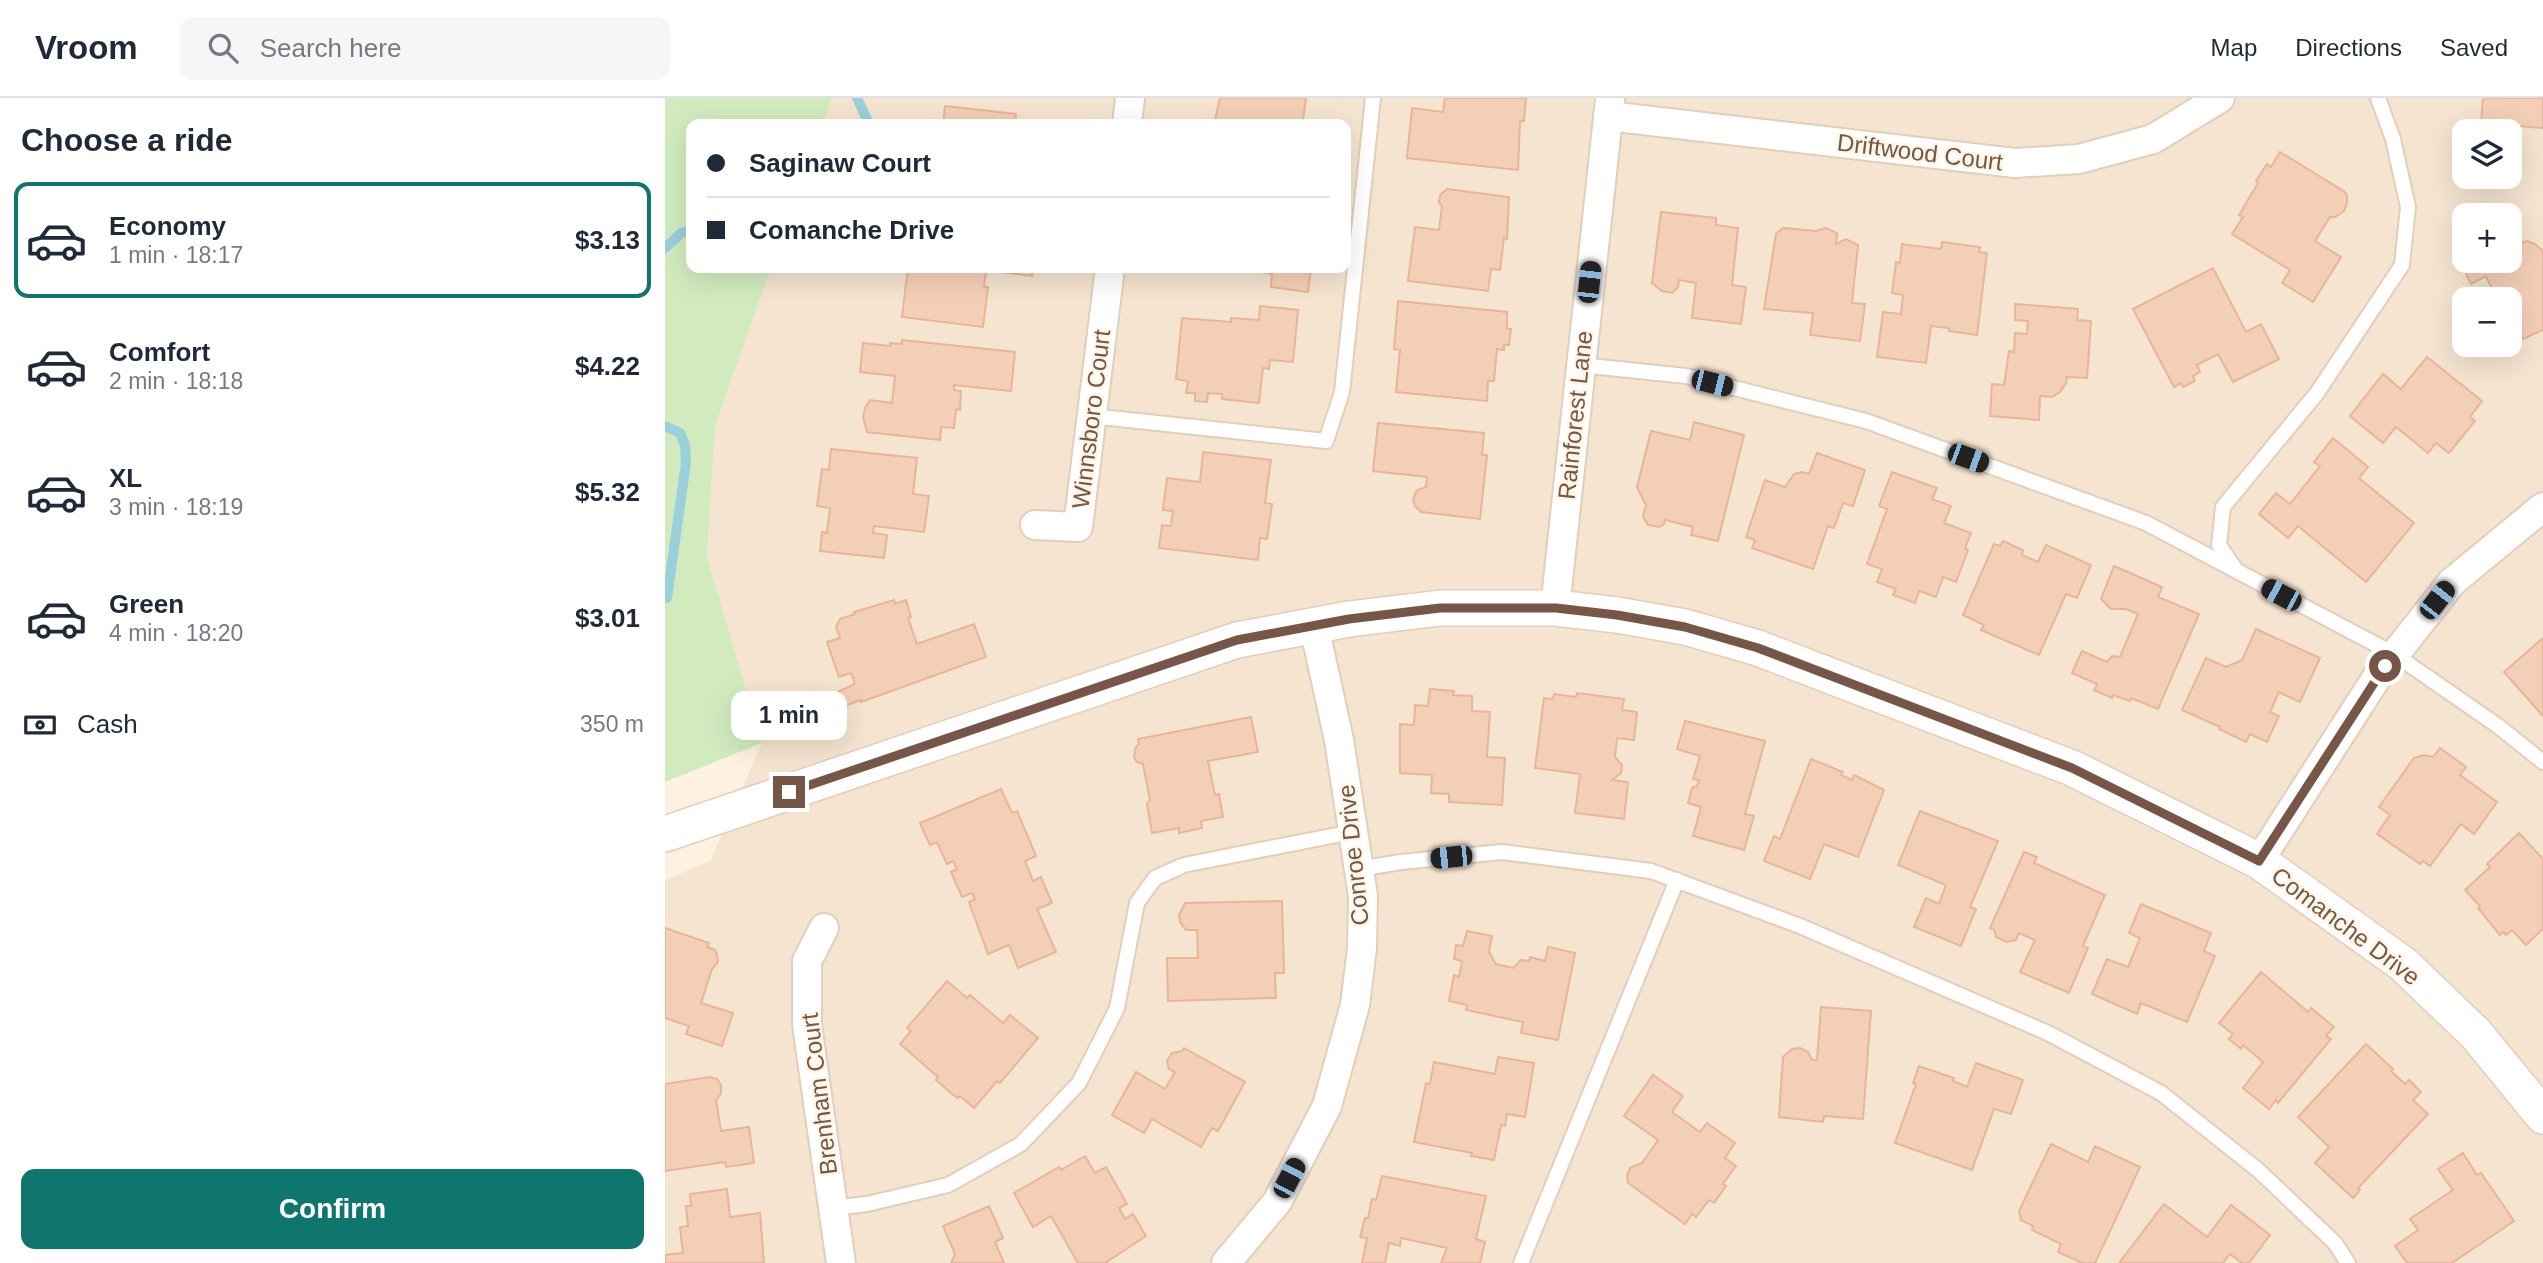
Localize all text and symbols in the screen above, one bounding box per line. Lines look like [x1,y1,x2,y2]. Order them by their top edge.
search box [180,17,670,80]
text: Vroom [35,29,138,66]
icon: search [204,29,242,67]
text: Search here [260,33,401,63]
text: Map [2211,34,2257,61]
text: Directions [2295,34,2402,61]
text: Saved [2440,34,2508,61]
map controls [2452,119,2522,357]
button: layers [2452,119,2522,189]
text: Choose a ride [21,122,233,158]
street label: Driftwood Court [1836,128,2005,176]
text: Saginaw Court [749,148,931,178]
button: + [2452,203,2522,273]
icon: car [25,209,88,272]
text: Economy [109,211,226,241]
text: Comanche Drive [749,215,954,245]
text: $3.13 [575,225,640,255]
text: 1 min · 18:17 [109,242,243,268]
car [1577,260,1602,304]
button: − [2452,287,2522,357]
street label: Winnsboro Court [1067,328,1115,510]
street label: Rainforest Lane [1553,329,1597,501]
icon: car [25,335,88,398]
text: Comfort [109,337,210,367]
text: $4.22 [575,351,640,381]
text: 2 min · 18:18 [109,368,243,394]
car [1690,368,1735,398]
car [1945,441,1992,475]
icon: car [25,461,88,524]
text: XL [109,463,142,493]
text: $5.32 [575,477,640,507]
text: 3 min · 18:19 [109,494,243,520]
car [2258,576,2305,614]
car [2416,577,2459,623]
icon: car [25,587,88,650]
text: Green [109,589,184,619]
text: $3.01 [575,603,640,633]
text: 4 min · 18:20 [109,620,243,646]
route start [2369,650,2401,682]
callout: 1 min [731,690,847,740]
text: 1 min [759,702,819,728]
icon: cash [21,706,59,744]
text: Cash [77,709,138,739]
text: 350 m [580,711,644,737]
route end [773,776,805,808]
street label: Conroe Drive [1332,783,1374,927]
car [1430,844,1473,870]
street label: Comanche Drive [2267,861,2425,991]
street label: Brenham Court [796,1011,842,1176]
car [1270,1155,1309,1201]
button: Confirm [21,1169,644,1249]

